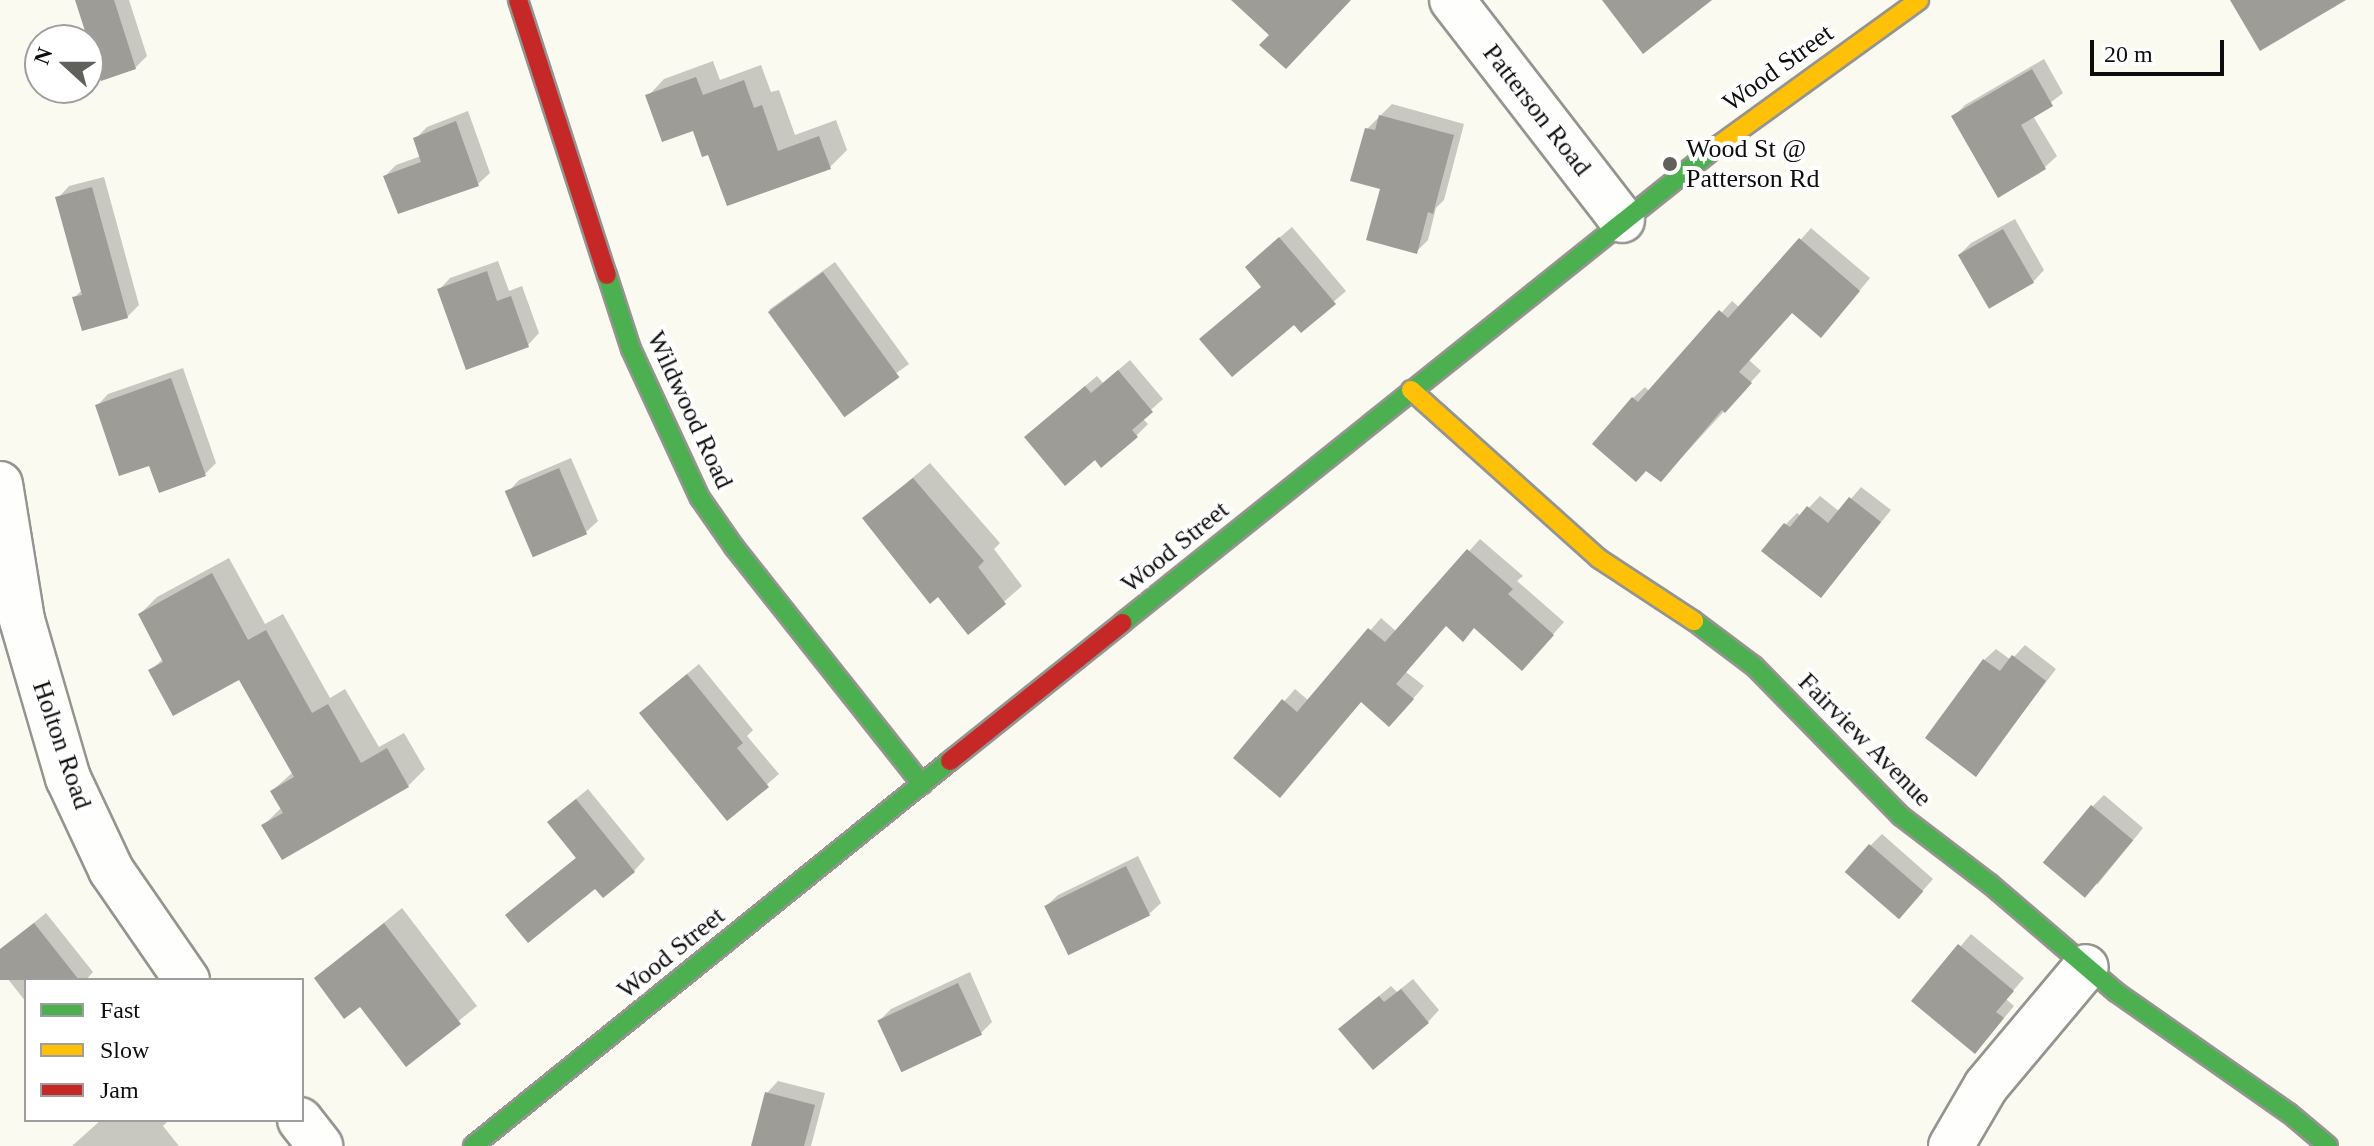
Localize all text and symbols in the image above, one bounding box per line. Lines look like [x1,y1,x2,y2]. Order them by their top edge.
street label: Wood Street [1717,18,1839,118]
north arrow [24,24,104,104]
scale bar [2094,24,2228,74]
street label: Patterson Road [1476,38,1598,182]
text: 20 m [2104,41,2153,67]
text: N [28,44,58,68]
place label: Wood St @ Patterson Rd [1686,133,1820,194]
marker: Wood St @ Patterson Rd [1661,155,1679,173]
street label: Wildwood Road [640,326,740,494]
street label: Wood Street [1115,494,1235,600]
street label: Fairview Avenue [1791,666,1939,814]
street label: Holton Road [26,677,98,813]
street label: Wood Street [611,900,731,1006]
legend [24,978,304,1122]
text: Fast [100,997,140,1023]
text: Slow [100,1037,149,1063]
text: Jam [100,1077,139,1103]

